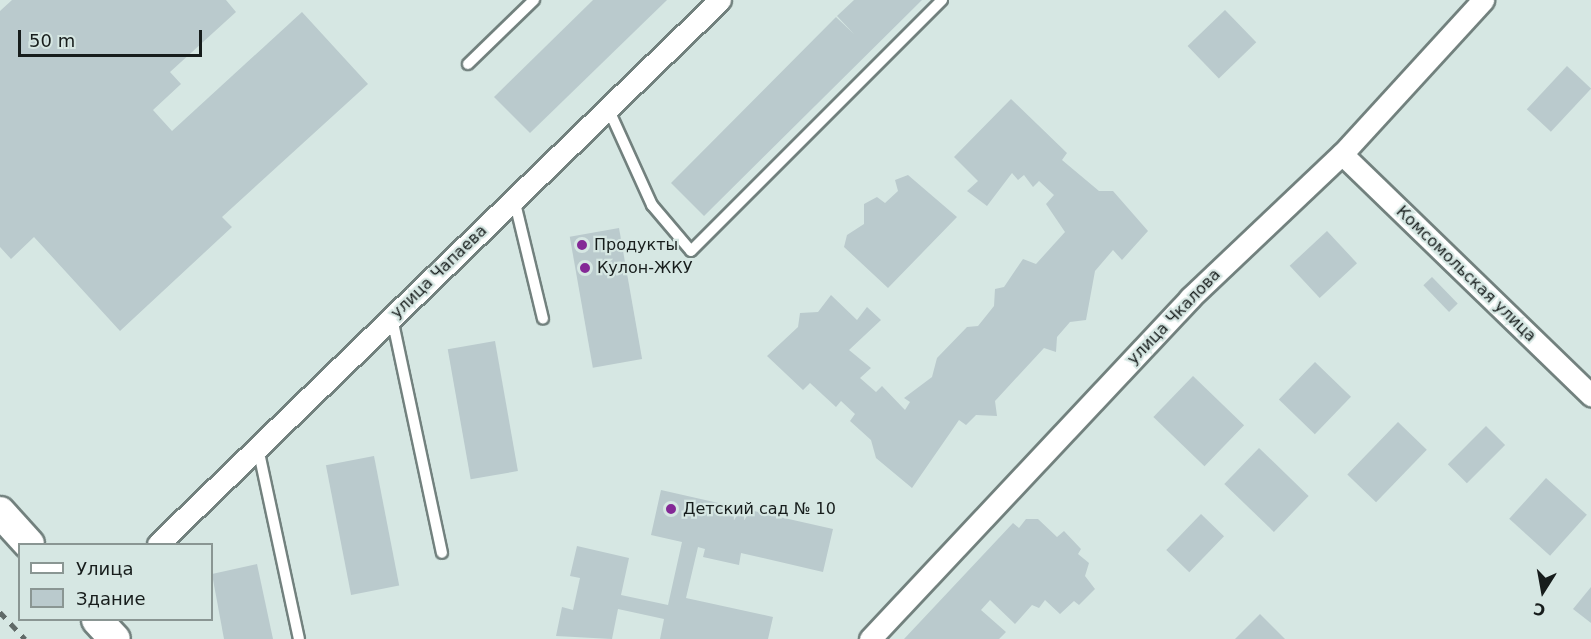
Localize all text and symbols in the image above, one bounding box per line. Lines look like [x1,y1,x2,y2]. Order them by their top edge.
scale bar [21,18,206,56]
text: 50 m [29,30,75,51]
street label: Комсомольская улица [1392,202,1540,346]
street label: улица Чапаева [387,221,491,323]
place label: Продукты [594,235,678,255]
marker: Продукты [575,238,589,252]
place label: Кулон-ЖКУ [597,258,692,278]
marker: Кулон-ЖКУ [578,261,592,275]
street label: улица Чкалова [1123,265,1225,369]
place label: Детский сад № 10 [683,499,836,519]
marker: Детский сад № 10 [664,502,678,516]
legend [18,543,213,621]
text: Улица [76,558,133,579]
north arrow [1513,561,1573,621]
text: Здание [76,588,146,609]
text: С [1532,599,1547,620]

